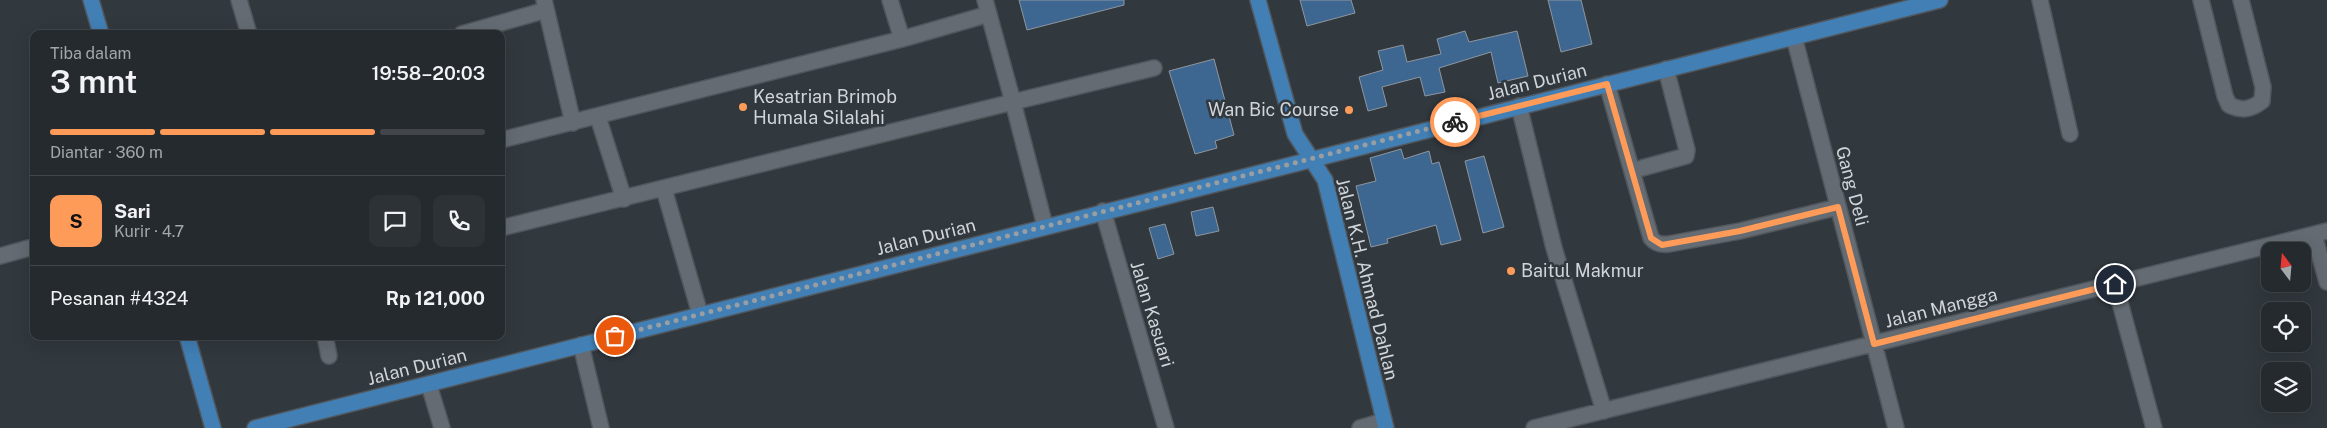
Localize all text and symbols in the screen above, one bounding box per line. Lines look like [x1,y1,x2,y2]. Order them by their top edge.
text: Tiba dalam [50,44,131,63]
street label: Jalan Durian [1485,59,1589,104]
text: 19:58–20:03 [371,62,485,84]
text: 3 mnt [50,63,137,100]
place label: Kesatrian Brimob Humala Silalahi [753,86,897,128]
courier [1430,97,1480,147]
place label: Wan Bic Course [1208,99,1339,120]
marker: Kesatrian Brimob Humala Silalahi [737,101,749,113]
marker: Wan Bic Course [1343,104,1355,116]
icon: bike [1441,108,1469,136]
text: Diantar · 360 m [50,143,163,162]
street label: Gang Deli [1832,144,1873,228]
street label: Jalan K.H. Ahmad Dahlan [1332,176,1403,382]
button: chat [369,195,421,247]
button: phone [433,195,485,247]
text: Sari [114,200,151,222]
text: S [69,210,83,232]
street label: Jalan Durian [874,214,978,259]
text: Kurir · 4.7 [114,222,184,241]
north arrow [2261,242,2311,292]
map controls [2261,242,2311,412]
street label: Jalan Kasuari [1126,258,1179,370]
place label: Baitul Makmur [1521,260,1644,281]
pin [2094,263,2136,305]
marker: Baitul Makmur [1505,265,1517,277]
icon: home [2101,270,2129,298]
street label: Jalan Mangga [1882,283,1999,332]
text: Pesanan #4324 [50,287,188,309]
text: Rp 121,000 [386,287,485,309]
button: locate [2261,302,2311,352]
pin [594,315,636,357]
icon: bag [601,322,629,350]
street label: Jalan Durian [365,344,469,389]
button: layers [2261,362,2311,412]

